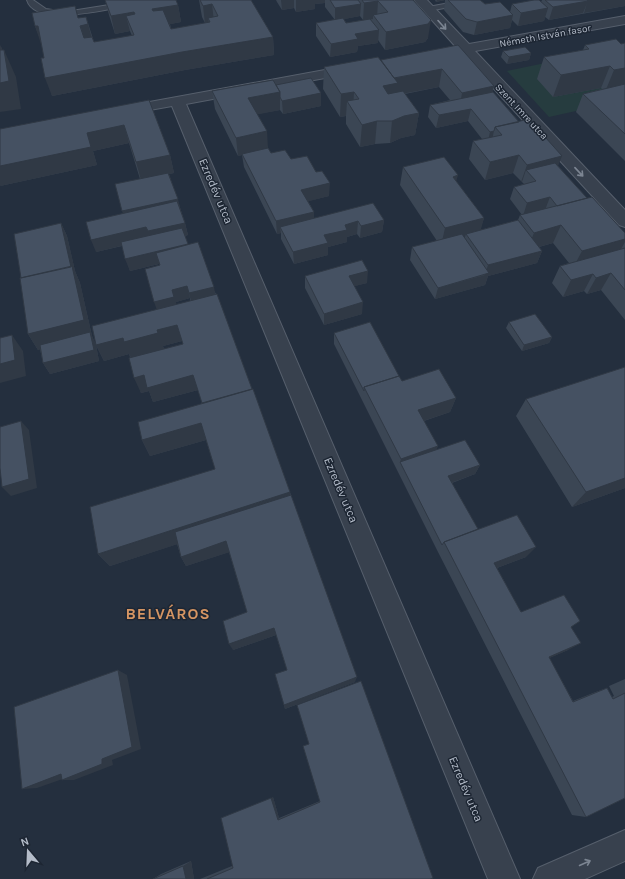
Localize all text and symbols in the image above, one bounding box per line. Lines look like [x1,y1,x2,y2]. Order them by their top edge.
one-way arrow [438,19,447,30]
street label: Németh István fasor [498,22,592,50]
street label: Szent Imre utca [492,81,550,142]
street label: Ezredév utca [196,156,236,226]
one-way arrow [574,167,584,177]
street label: Ezredév utca [321,455,361,525]
district label: BELVÁROS [125,604,211,623]
street label: Ezredév utca [446,754,486,824]
north arrow [8,831,48,871]
text: N [19,835,31,849]
one-way arrow [578,859,590,866]

